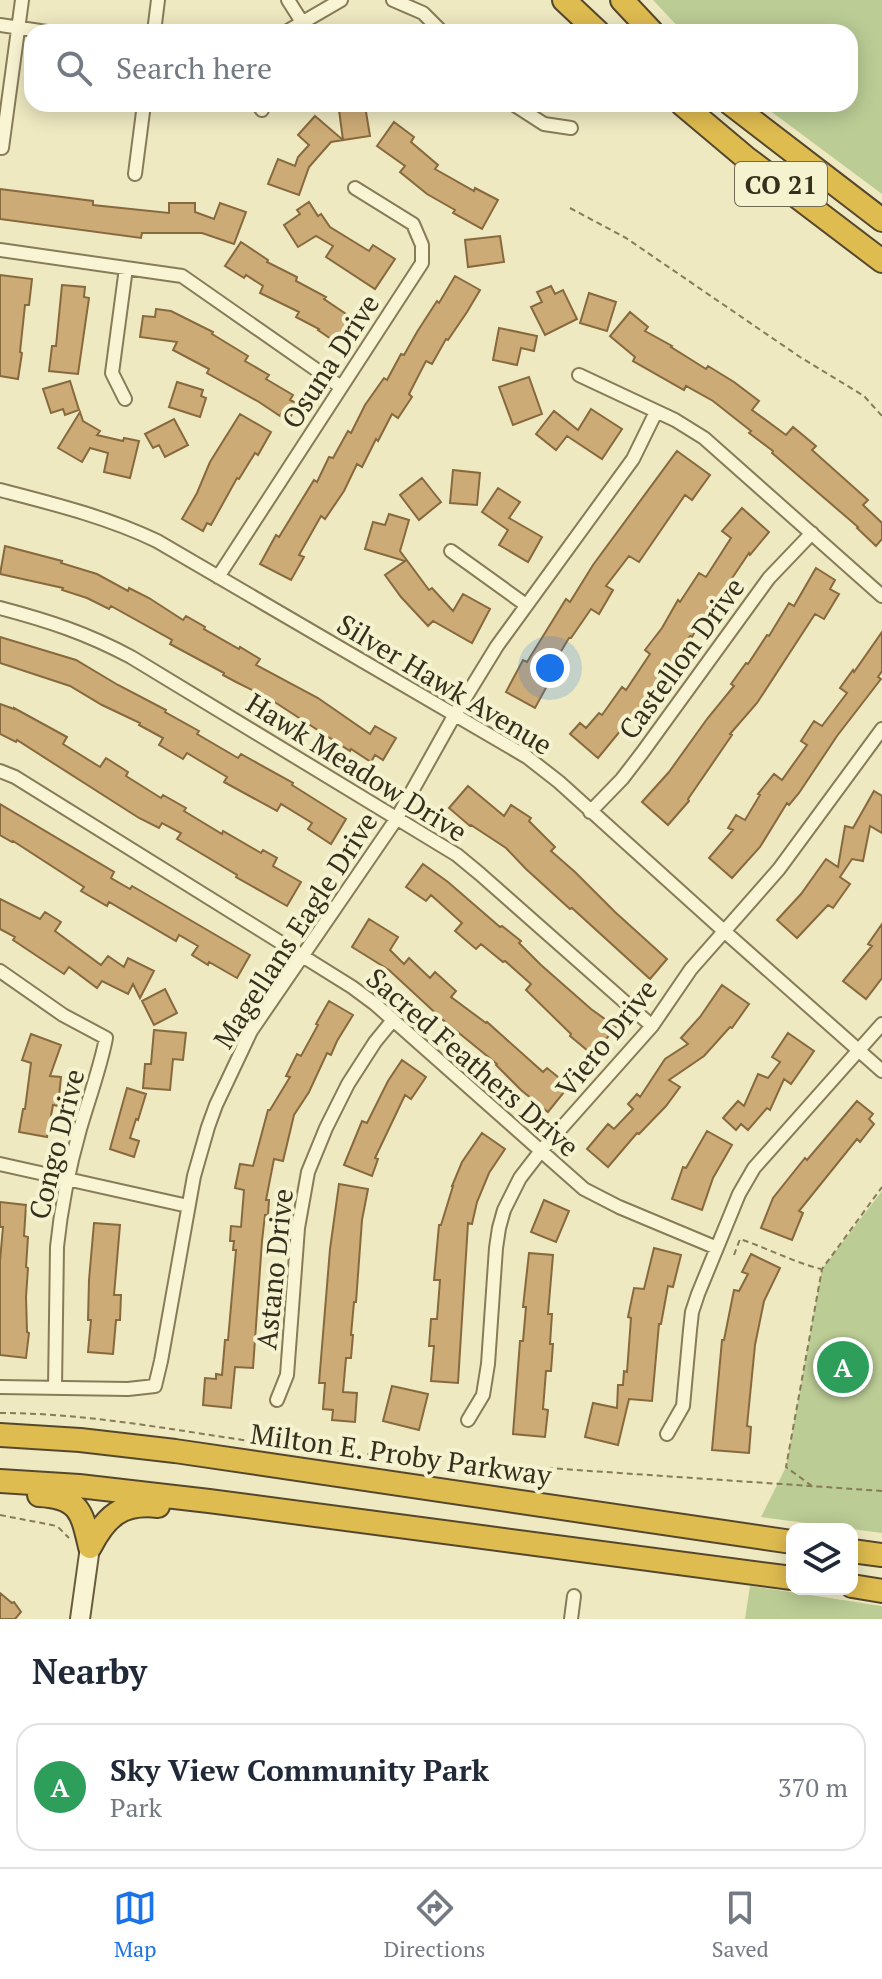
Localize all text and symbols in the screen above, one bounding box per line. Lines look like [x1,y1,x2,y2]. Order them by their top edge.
search box [24,24,858,112]
icon: search [52,46,96,90]
text: Search here [116,48,272,88]
road number: CO 21 [735,162,827,206]
street label: Osuna Drive [273,287,387,435]
street label: Castellon Drive [610,570,752,746]
street label: Silver Hawk Avenue [331,605,559,763]
your location [530,648,570,688]
street label: Hawk Meadow Drive [240,684,474,850]
street label: Magellans Eagle Drive [205,805,385,1055]
street label: Sacred Feathers Drive [359,959,587,1165]
street label: Viero Drive [547,971,665,1105]
street label: Congo Drive [20,1065,92,1223]
street label: Astano Drive [247,1187,301,1351]
pin: A [817,1337,869,1397]
street label: Milton E. Proby Parkway [248,1415,555,1494]
map controls [786,1523,858,1595]
button: layers [786,1523,858,1595]
text: Nearby [32,1649,147,1694]
text: Sky View Community Park [110,1750,489,1790]
text: A [51,1770,69,1804]
text: 370 m [778,1770,848,1804]
text: Park [110,1790,162,1824]
tab: Map [113,1886,157,1963]
tab: Directions [384,1886,485,1963]
tab: Saved [712,1886,769,1963]

